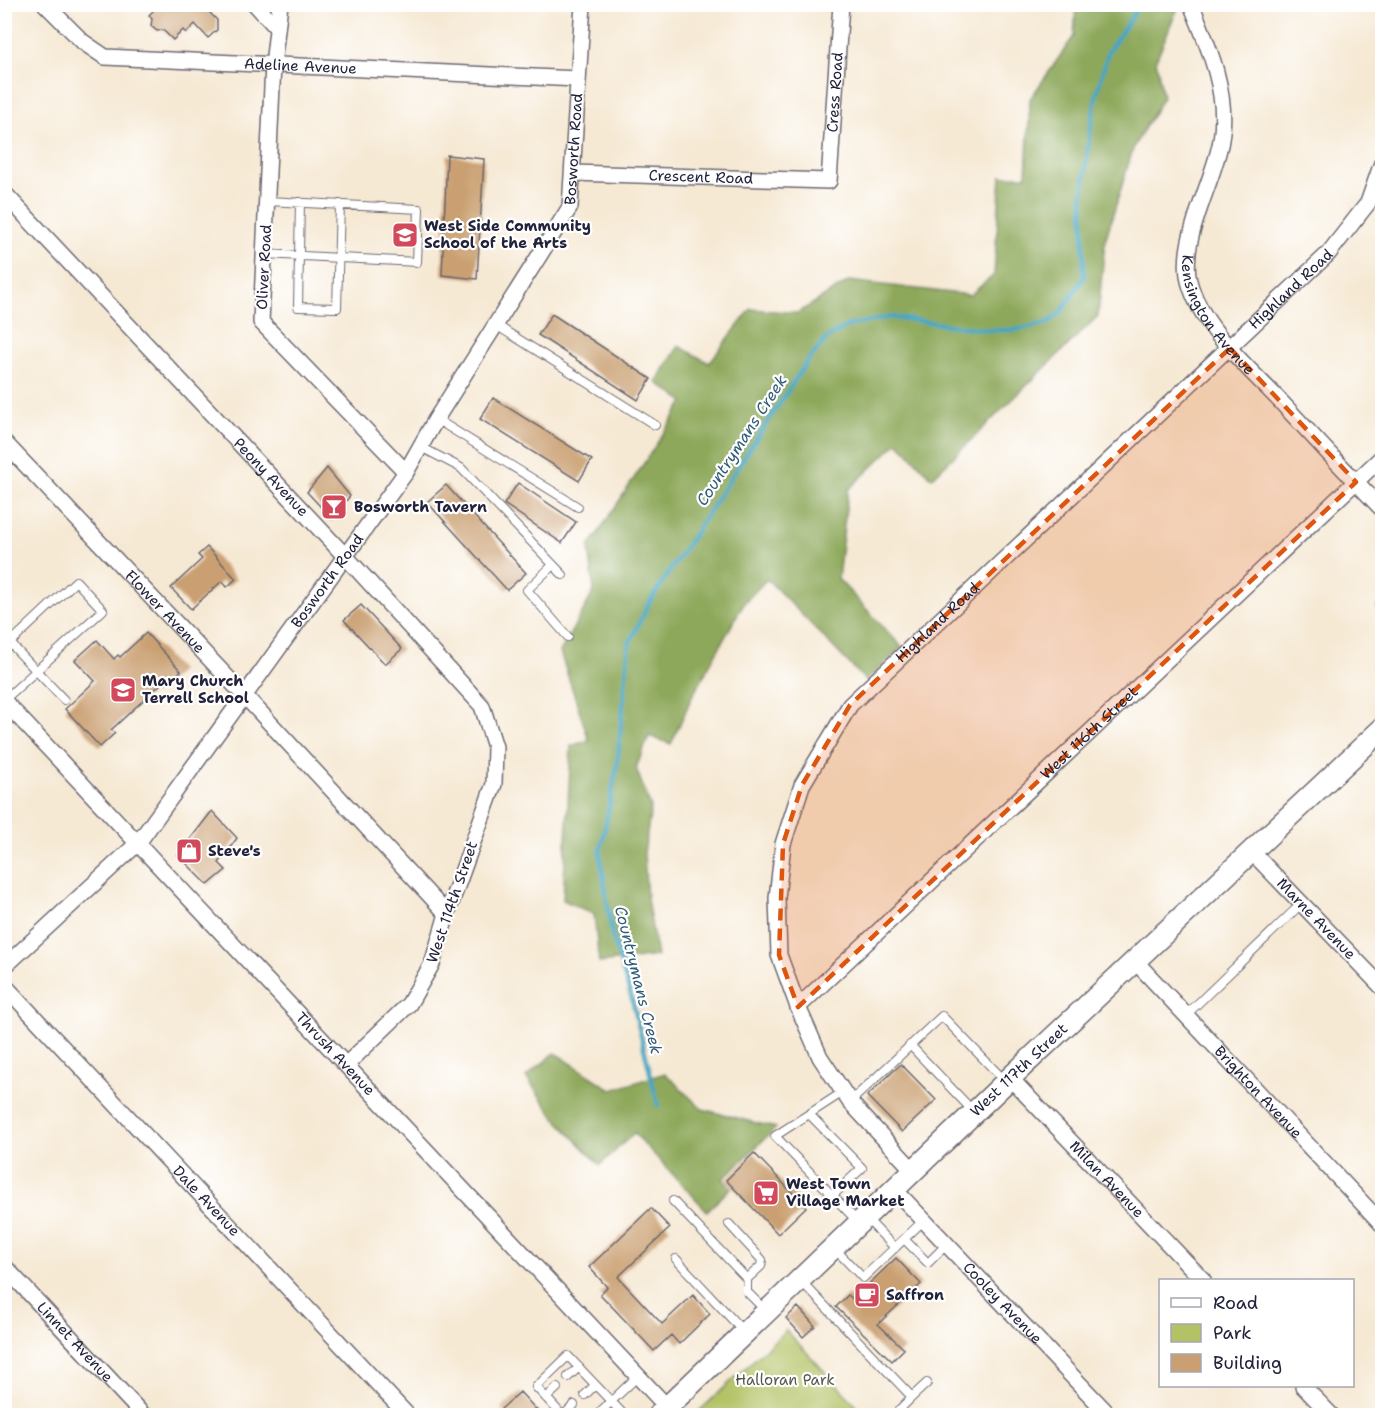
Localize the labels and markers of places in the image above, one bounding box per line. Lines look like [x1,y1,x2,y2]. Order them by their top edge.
place label: West Side Community School of the Arts [424,216,591,253]
school or university icon: West Side Community School of the Arts [390,220,420,250]
bar icon: Bosworth Tavern [319,492,349,522]
place label: Bosworth Tavern [354,497,487,517]
place label: Mary Church Terrell School [142,671,249,708]
school or university icon: Mary Church Terrell School [108,675,138,705]
shop icon: Steve's [174,836,204,866]
place label: Steve's [208,841,261,861]
place label: West Town Village Market [786,1174,904,1211]
supermarket icon: West Town Village Market [751,1178,781,1208]
cafe icon: Saffron [852,1280,882,1310]
place label: Saffron [886,1285,944,1305]

